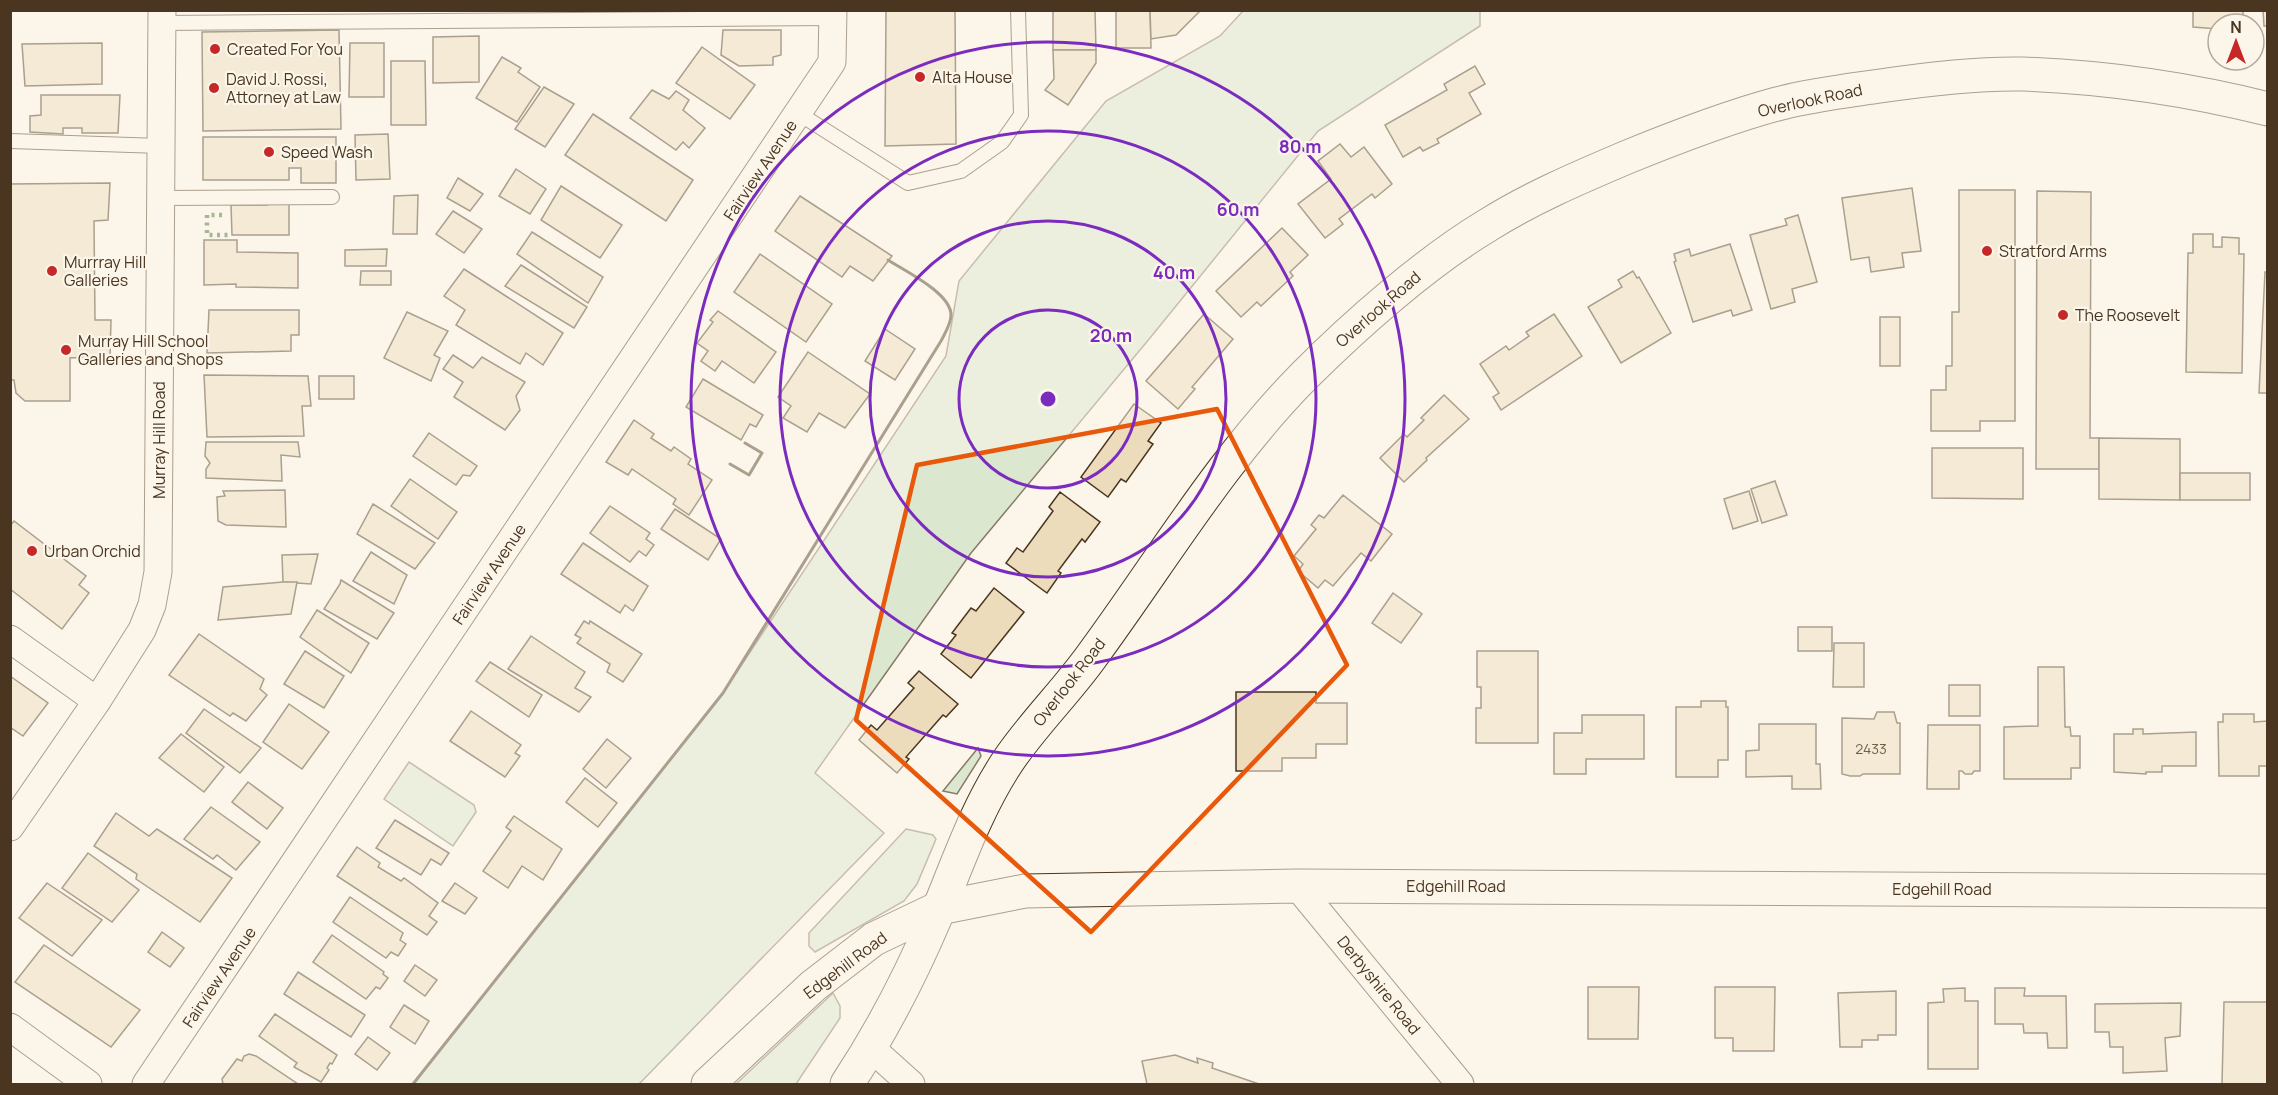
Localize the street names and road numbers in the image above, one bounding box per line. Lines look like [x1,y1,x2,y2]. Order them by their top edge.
street label: Overlook Road [1756,78,1864,122]
street label: Fairview Avenue [718,115,802,225]
street label: Overlook Road [1331,266,1425,352]
street label: Murray Hill Road [148,381,170,499]
street label: Fairview Avenue [447,519,531,629]
street label: Overlook Road [1028,633,1110,731]
street label: Edgehill Road [1406,875,1506,897]
street label: Edgehill Road [1892,878,1992,900]
street label: Fairview Avenue [177,922,261,1032]
street label: Edgehill Road [799,926,891,1004]
street label: Derbyshire Road [1332,931,1426,1039]

